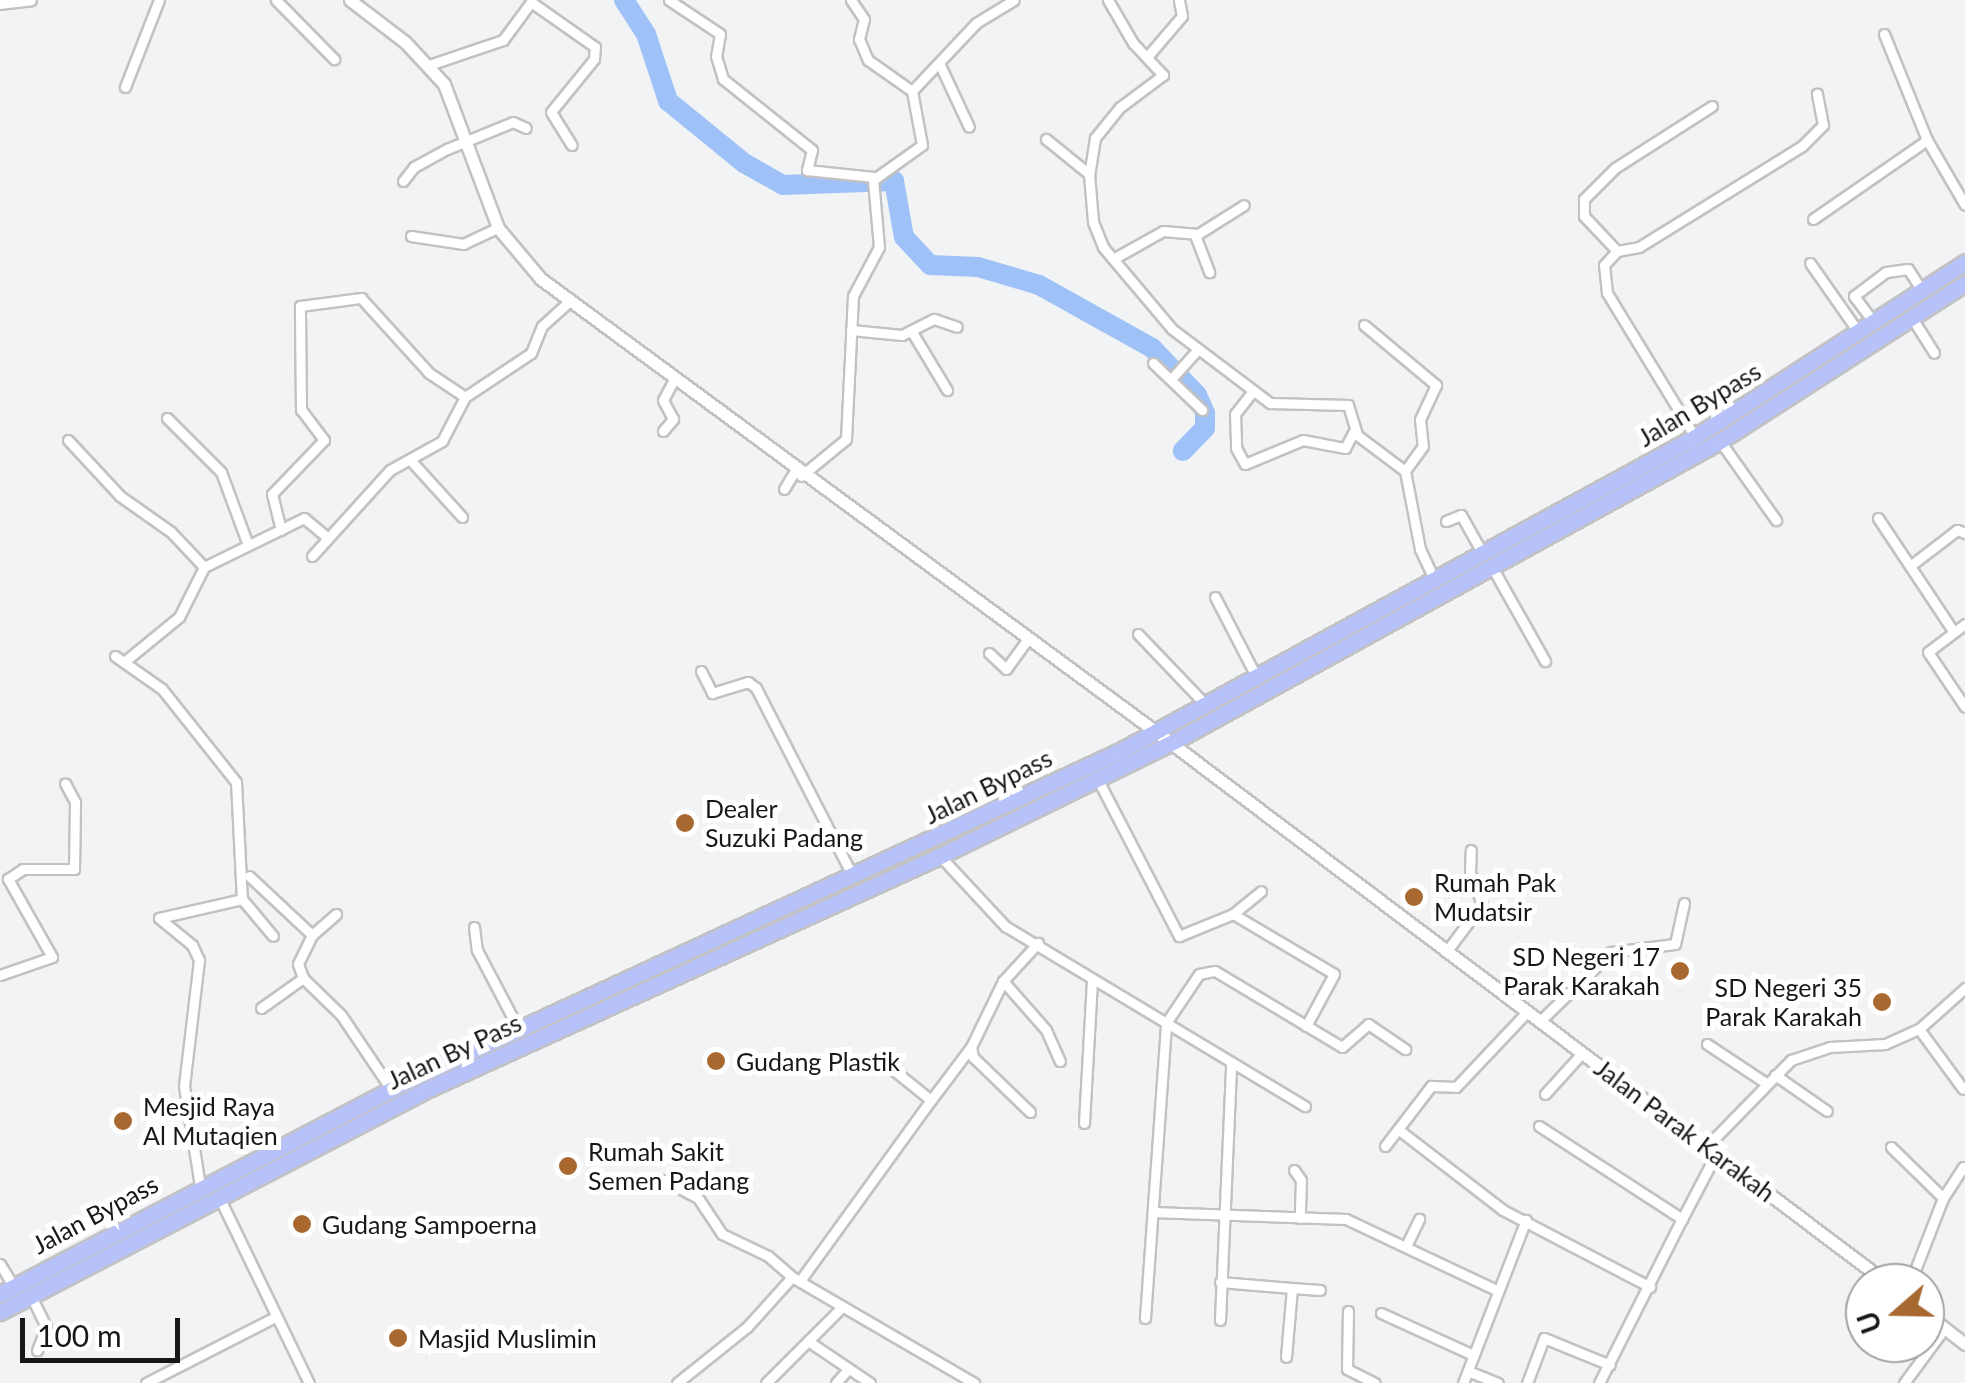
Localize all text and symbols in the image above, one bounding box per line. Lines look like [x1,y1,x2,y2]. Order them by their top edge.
street label: Jalan Bypass [1632,356,1766,452]
street label: Jalan Bypass [919,742,1057,830]
place label: Dealer Suzuki Padang [705,794,863,853]
marker: Dealer Suzuki Padang [674,812,696,834]
place label: Rumah Pak Mudatsir [1434,868,1556,927]
marker: Rumah Pak Mudatsir [1403,886,1425,908]
place label: SD Negeri 17 Parak Karakah [1503,942,1660,1001]
marker: SD Negeri 17 Parak Karakah [1669,960,1691,982]
place label: SD Negeri 35 Parak Karakah [1705,973,1862,1032]
marker: SD Negeri 35 Parak Karakah [1871,991,1893,1013]
street label: Jalan By Pass [382,1007,526,1095]
place label: Gudang Plastik [736,1046,900,1076]
marker: Gudang Plastik [705,1050,727,1072]
street label: Jalan Parak Karakah [1589,1052,1781,1208]
place label: Mesjid Raya Al Mutaqien [143,1092,278,1151]
marker: Mesjid Raya Al Mutaqien [112,1110,134,1132]
place label: Rumah Sakit Semen Padang [588,1137,749,1196]
marker: Rumah Sakit Semen Padang [557,1155,579,1177]
street label: Jalan Bypass [27,1168,163,1260]
place label: Gudang Sampoerna [322,1209,537,1239]
marker: Gudang Sampoerna [291,1213,313,1235]
north arrow [1845,1263,1945,1363]
scale bar [25,1298,185,1360]
text: U [1849,1307,1888,1338]
text: 100 m [37,1317,122,1353]
place label: Masjid Muslimin [418,1323,597,1353]
marker: Masjid Muslimin [387,1327,409,1349]

